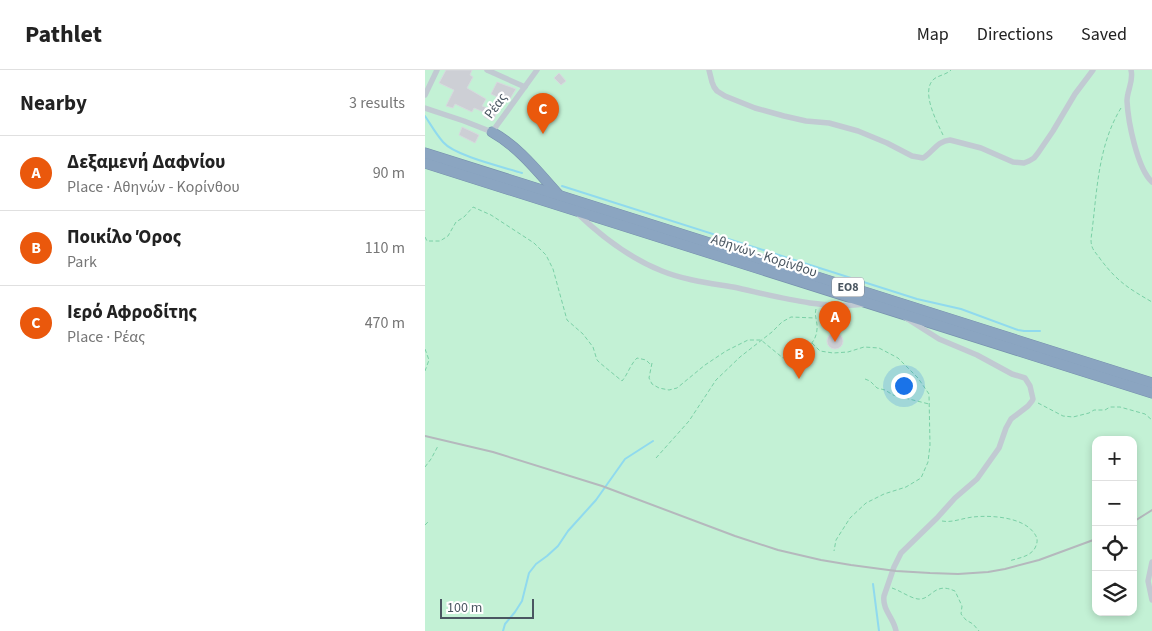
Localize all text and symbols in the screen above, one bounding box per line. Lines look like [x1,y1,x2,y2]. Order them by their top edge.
text: Pathlet [25,17,102,52]
text: Map [917,22,949,47]
text: Directions [977,22,1053,47]
text: Saved [1081,22,1127,47]
text: Nearby [20,88,87,118]
street label: Ρέας [480,89,512,123]
text: 3 results [349,92,405,114]
pin: C [527,93,559,134]
text: Δεξαμενή Δαφνίου [67,149,225,176]
text: A [31,162,41,184]
text: 90 m [373,162,405,184]
text: Place · Αθηνών - Κορίνθου [67,176,240,198]
text: Ποικίλο Όρος [67,224,181,251]
street label: Αθηνών - Κορίνθου [708,229,820,283]
text: B [31,237,41,259]
text: 110 m [365,237,405,259]
text: Park [67,251,97,273]
road number: ΕΟ8 [832,278,864,296]
text: Ιερό Αφροδίτης [67,299,197,326]
pin: A [819,301,851,342]
text: C [31,312,41,334]
text: 470 m [365,312,405,334]
text: Place · Ρέας [67,326,145,348]
pin: B [783,338,815,379]
your location [891,373,917,399]
map controls [1092,436,1137,616]
button: + [1092,436,1137,481]
button: − [1092,481,1137,526]
button: locate [1092,526,1137,571]
button: layers [1092,571,1137,616]
scale bar [440,596,534,619]
text: 100 m [447,598,482,618]

